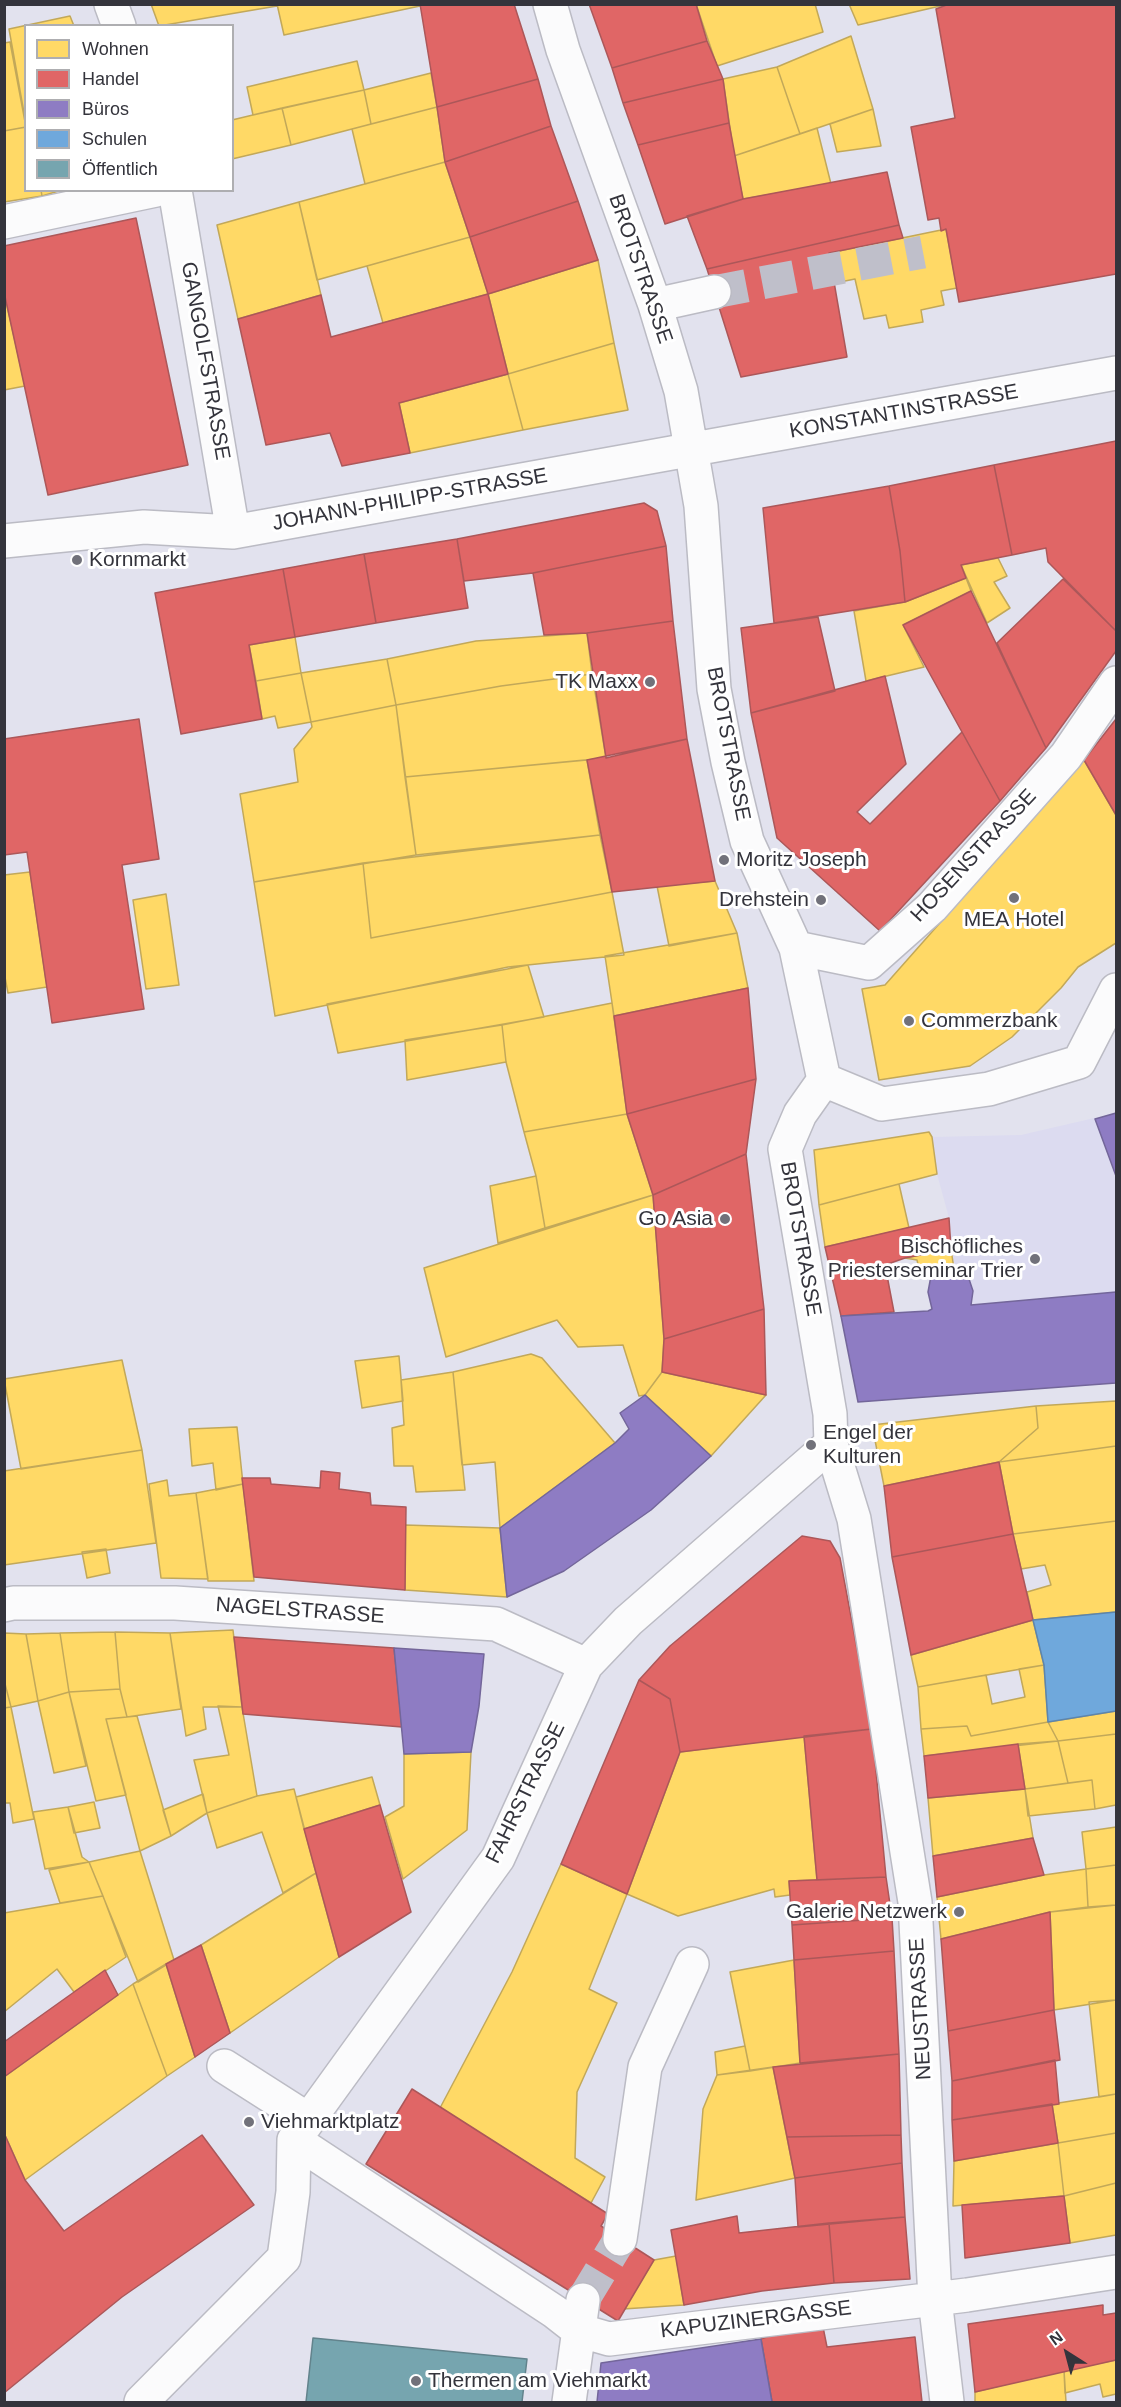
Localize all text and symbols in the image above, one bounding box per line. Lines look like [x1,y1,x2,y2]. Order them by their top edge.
legend [24,24,234,192]
text: Wohnen [82,39,149,59]
text: Handel [82,69,139,89]
text: Büros [82,99,129,119]
text: Schulen [82,129,147,149]
text: Öffentlich [82,159,158,179]
street label: BROTSTRASSE [603,191,677,347]
street label: GANGOLFSTRASSE [175,260,235,462]
street label: KONSTANTINSTRASSE [788,379,1020,445]
street label: JOHANN-PHILIPP-STRASSE [270,463,550,537]
place label: Kornmarkt [89,547,186,573]
marker: Kornmarkt [70,553,84,567]
street label: BROTSTRASSE [701,665,755,823]
place label: TK Maxx [555,669,638,695]
marker: TK Maxx [643,675,657,689]
street label: HOSENSTRASSE [906,784,1042,928]
place label: Moritz Joseph [736,847,867,873]
marker: Moritz Joseph [717,853,731,867]
place label: Drehstein [719,887,809,913]
marker: MEA Hotel [1007,891,1021,905]
marker: Drehstein [814,893,828,907]
place label: MEA Hotel [964,907,1064,933]
place label: Commerzbank [921,1008,1058,1034]
marker: Commerzbank [902,1014,916,1028]
street label: BROTSTRASSE [774,1160,826,1318]
place label: Go Asia [638,1206,713,1232]
marker: Go Asia [718,1212,732,1226]
place label: Bischöfliches Priesterseminar Trier [828,1234,1023,1284]
marker: Bischöfliches Priesterseminar Trier [1028,1252,1042,1266]
place label: Engel der Kulturen [823,1420,913,1470]
marker: Engel der Kulturen [804,1438,818,1452]
street label: NAGELSTRASSE [215,1593,385,1629]
street label: FAHRSTRASSE [481,1718,571,1868]
place label: Galerie Netzwerk [786,1899,947,1925]
marker: Galerie Netzwerk [952,1905,966,1919]
street label: NEUSTRASSE [905,1937,937,2081]
place label: Viehmarktplatz [261,2109,400,2135]
marker: Viehmarktplatz [242,2115,256,2129]
street label: KAPUZINERGASSE [659,2296,853,2344]
north arrow [1037,2323,1097,2383]
text: N [1046,2328,1066,2348]
place label: Thermen am Viehmarkt [428,2368,647,2394]
marker: Thermen am Viehmarkt [409,2374,423,2388]

